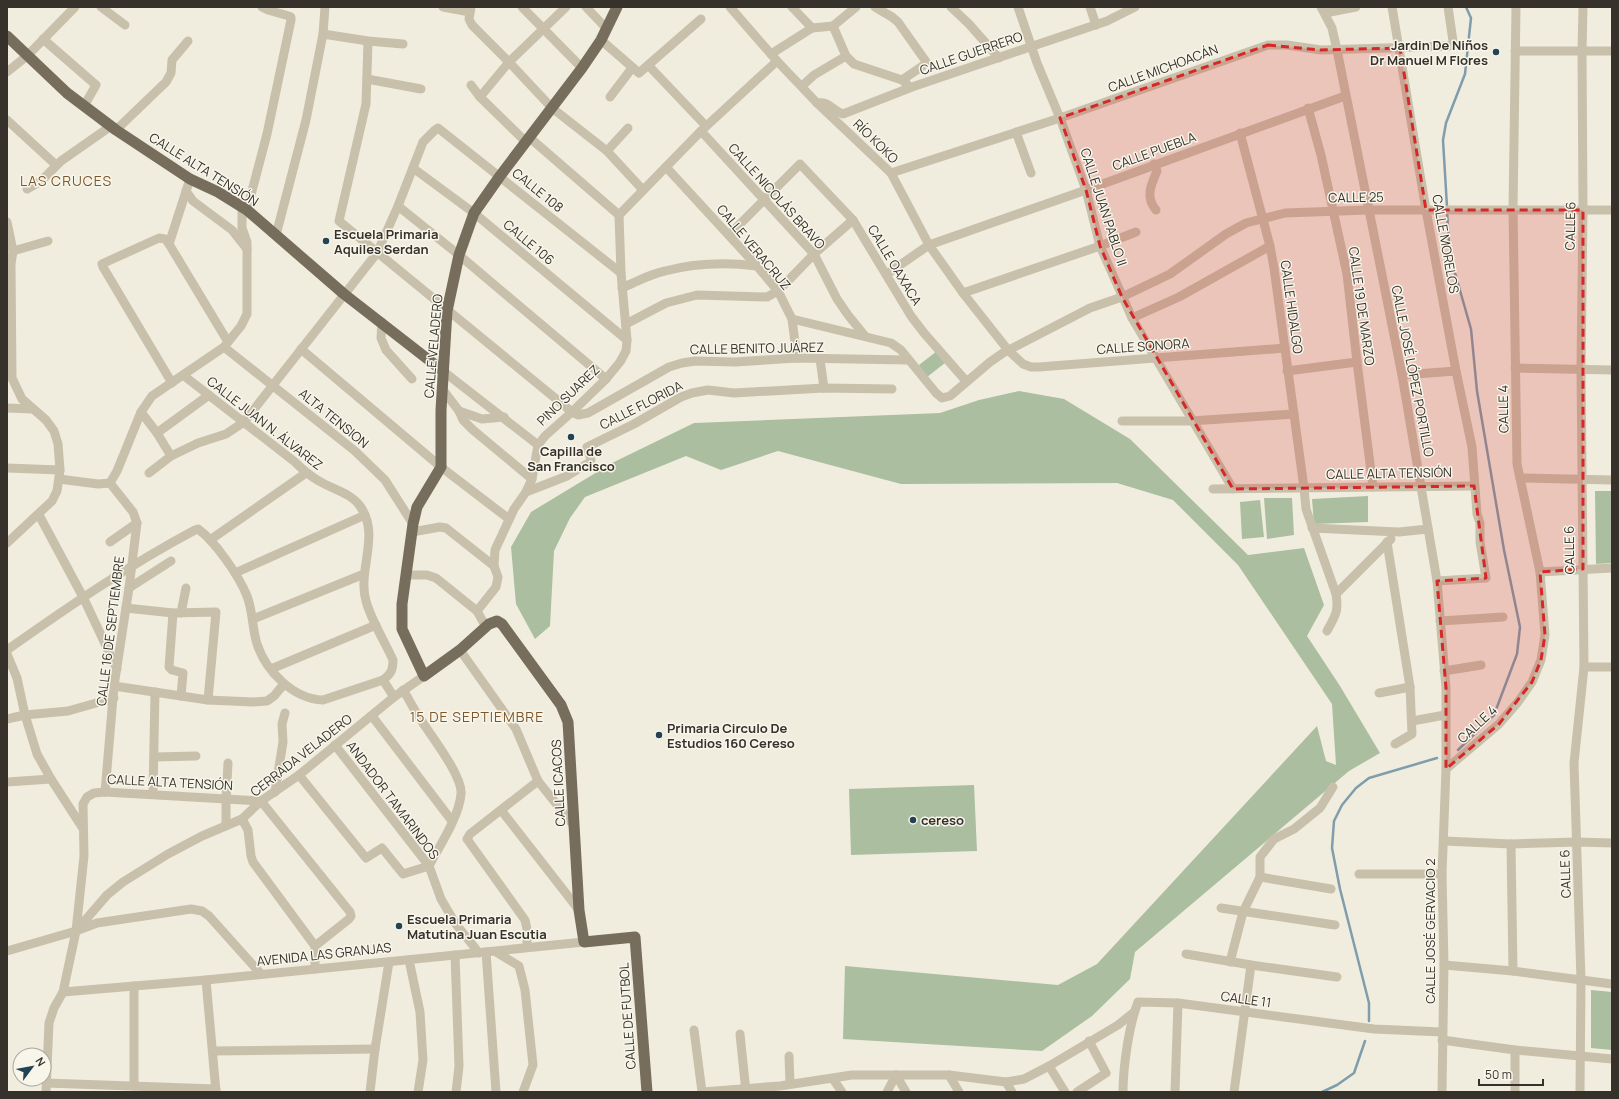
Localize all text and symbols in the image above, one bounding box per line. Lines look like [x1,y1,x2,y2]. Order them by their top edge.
street label: CALLE GUERRERO [917,27,1025,79]
place label: Jardin De Niños Dr Manuel M Flores [1370,36,1488,69]
street label: CALLE MICHOACÁN [1105,40,1221,96]
marker: Jardin De Niños Dr Manuel M Flores [1491,47,1501,57]
street label: RÍO KOKO [849,115,903,168]
street label: CALLE ALTA TENSIÓN [146,128,262,210]
street label: CALLE PUEBLA [1110,128,1198,174]
street label: CALLE NICOLÁS BRAVO [725,139,830,253]
street label: CALLE JUAN PABLO II [1076,146,1132,268]
street label: CALLE 108 [509,164,567,216]
district label: LAS CRUCES [20,171,112,190]
street label: CALLE 25 [1328,188,1384,206]
street label: CALLE MORELOS [1428,193,1464,295]
street label: CALLE VERACRUZ [713,200,795,294]
street label: CALLE 6 [1561,202,1579,250]
street label: CALLE 106 [500,215,558,269]
street label: CALLE OAXACA [864,221,926,309]
place label: Escuela Primaria Aquiles Serdan [334,225,438,258]
marker: Escuela Primaria Aquiles Serdan [321,236,331,246]
street label: CALLE 19 DE MARZO [1345,245,1379,367]
street label: CALLE HIDALGO [1277,259,1308,355]
street label: CALLE JOSÉ LÓPEZ PORTILLO [1388,284,1439,459]
street label: CALLE VELADERO [419,293,447,399]
street label: CALLE SONORA [1096,334,1190,358]
street label: CALLE BENITO JUÁREZ [690,338,824,358]
street label: PINO SUAREZ [533,361,603,429]
street label: CALLE JUAN N. ÁLVAREZ [203,372,327,474]
street label: CALLE FLORIDA [596,376,686,434]
street label: ALTA TENSION [295,384,373,452]
street label: CALLE 4 [1494,384,1512,433]
marker: Capilla de San Francisco [566,432,576,442]
place label: Capilla de San Francisco [527,442,615,475]
street label: CALLE ALTA TENSIÓN [1326,463,1452,483]
street label: CALLE 6 [1560,526,1578,574]
street label: CALLE 16 DE SEPTIEMBRE [92,555,128,707]
street label: CALLE 4 [1453,701,1501,747]
district label: 15 DE SEPTIEMBRE [410,707,544,726]
street label: CERRADA VELADERO [246,709,356,800]
place label: Primaria Circulo De Estudios 160 Cereso [667,719,795,752]
marker: Primaria Circulo De Estudios 160 Cereso [654,730,664,740]
street label: ANDADOR TAMARINDOS [342,737,444,863]
street label: CALLE ICACOS [547,739,569,827]
street label: CALLE ALTA TENSIÓN [107,770,233,794]
place label: cereso [921,811,964,829]
marker: cereso [908,815,918,825]
street label: CALLE 6 [1555,849,1575,899]
street label: CALLE JOSÉ GERVACIO 2 [1421,858,1439,1004]
place label: Escuela Primaria Matutina Juan Escutia [407,910,547,943]
marker: Escuela Primaria Matutina Juan Escutia [394,921,404,931]
street label: AVENIDA LAS GRANJAS [256,938,392,970]
street label: CALLE DE FUTBOL [614,962,640,1070]
street label: CALLE 11 [1220,987,1272,1011]
north arrow [12,1047,52,1087]
text: N [32,1054,49,1069]
scale bar [1479,1061,1543,1087]
text: 50 m [1485,1066,1512,1083]

